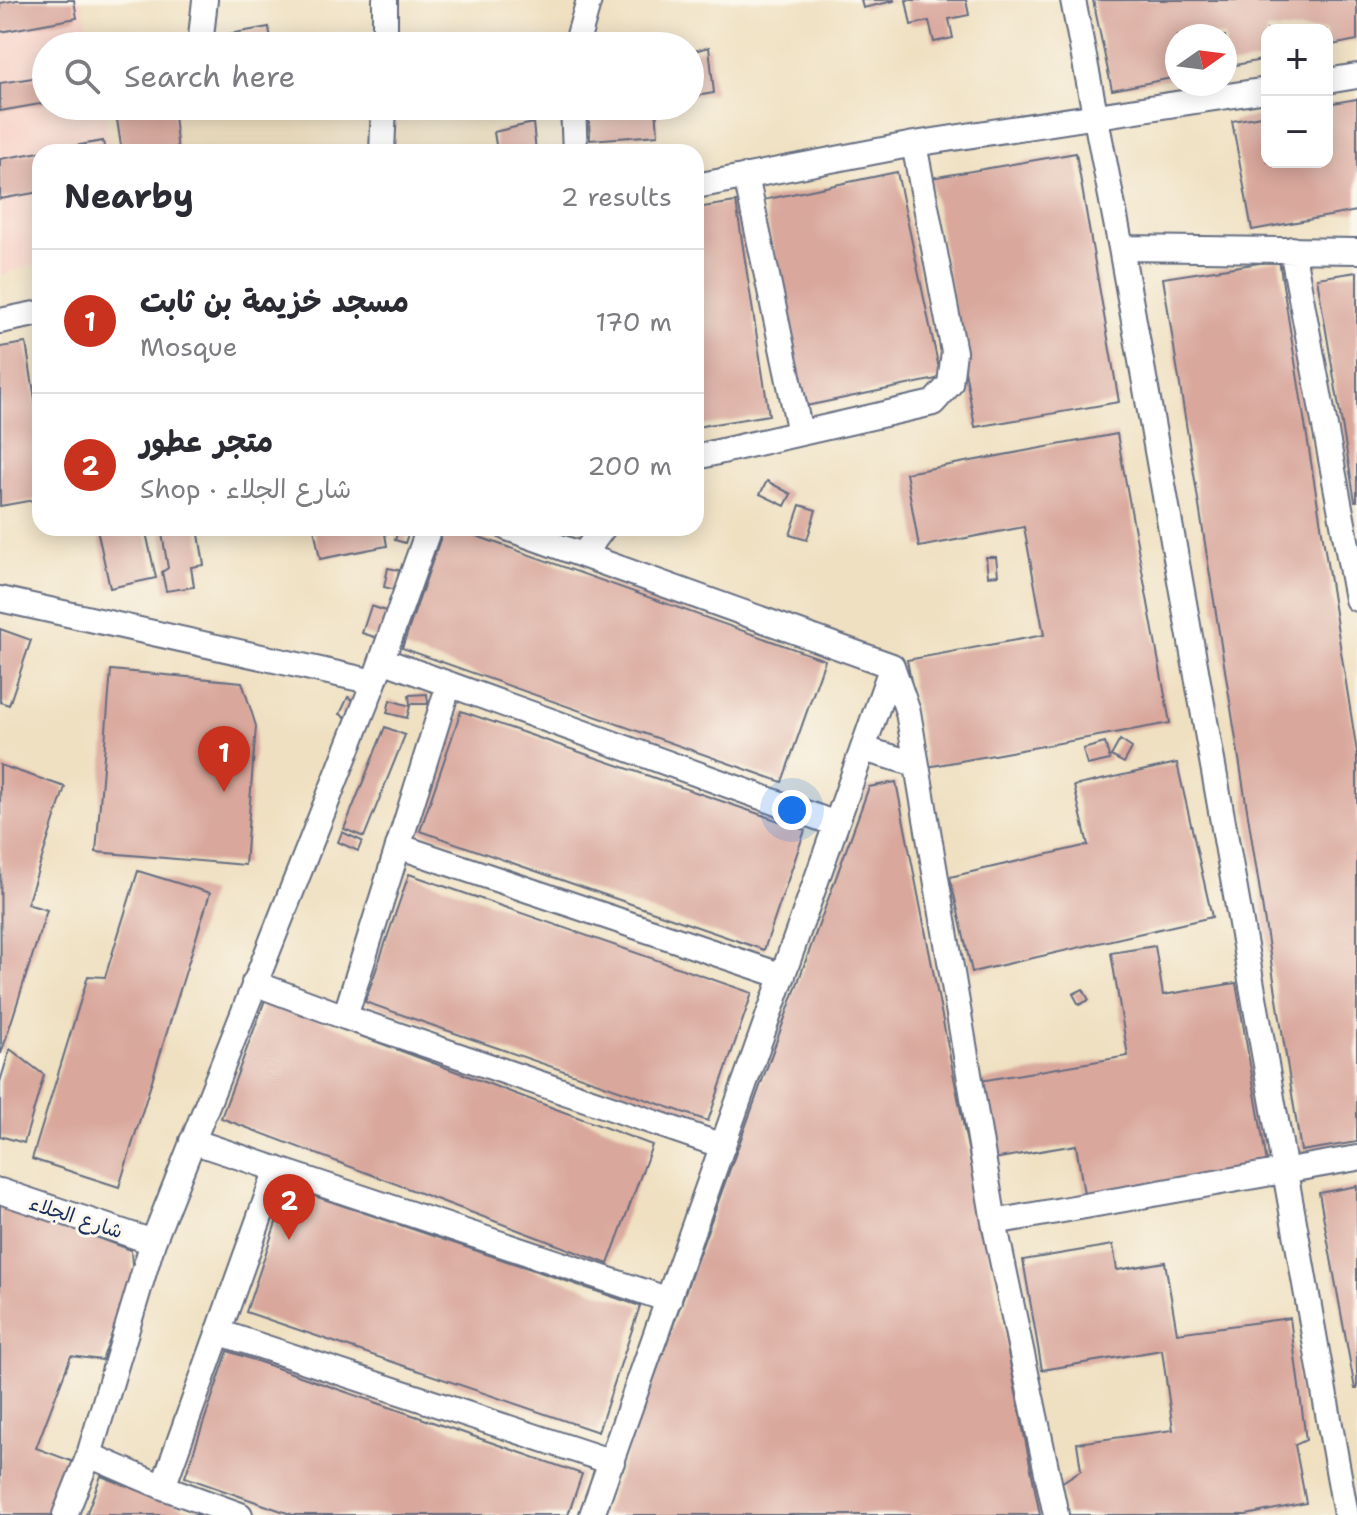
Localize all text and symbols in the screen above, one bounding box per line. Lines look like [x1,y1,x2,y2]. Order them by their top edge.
north arrow [1165,24,1237,96]
map controls [1261,24,1333,168]
button: + [1261,24,1333,96]
search box [32,32,704,120]
icon: search [60,54,104,98]
text: Search here [124,56,295,97]
button: − [1261,96,1333,168]
text: Nearby [64,173,194,219]
text: 2 results [560,179,672,214]
text: مسجد خزيمة بن ثابت [140,281,409,322]
text: 1 [84,304,96,339]
text: 170 m [595,304,672,339]
text: Mosque [140,329,237,364]
text: متجر عطور [140,421,273,462]
text: 2 [81,448,99,483]
text: 200 m [587,448,672,483]
text: Shop · شارع الجلاء [140,471,351,506]
pin: 1 [198,726,250,792]
your location [772,790,812,830]
pin: 2 [263,1174,315,1240]
street label: شارع الجلاء [26,1190,126,1245]

